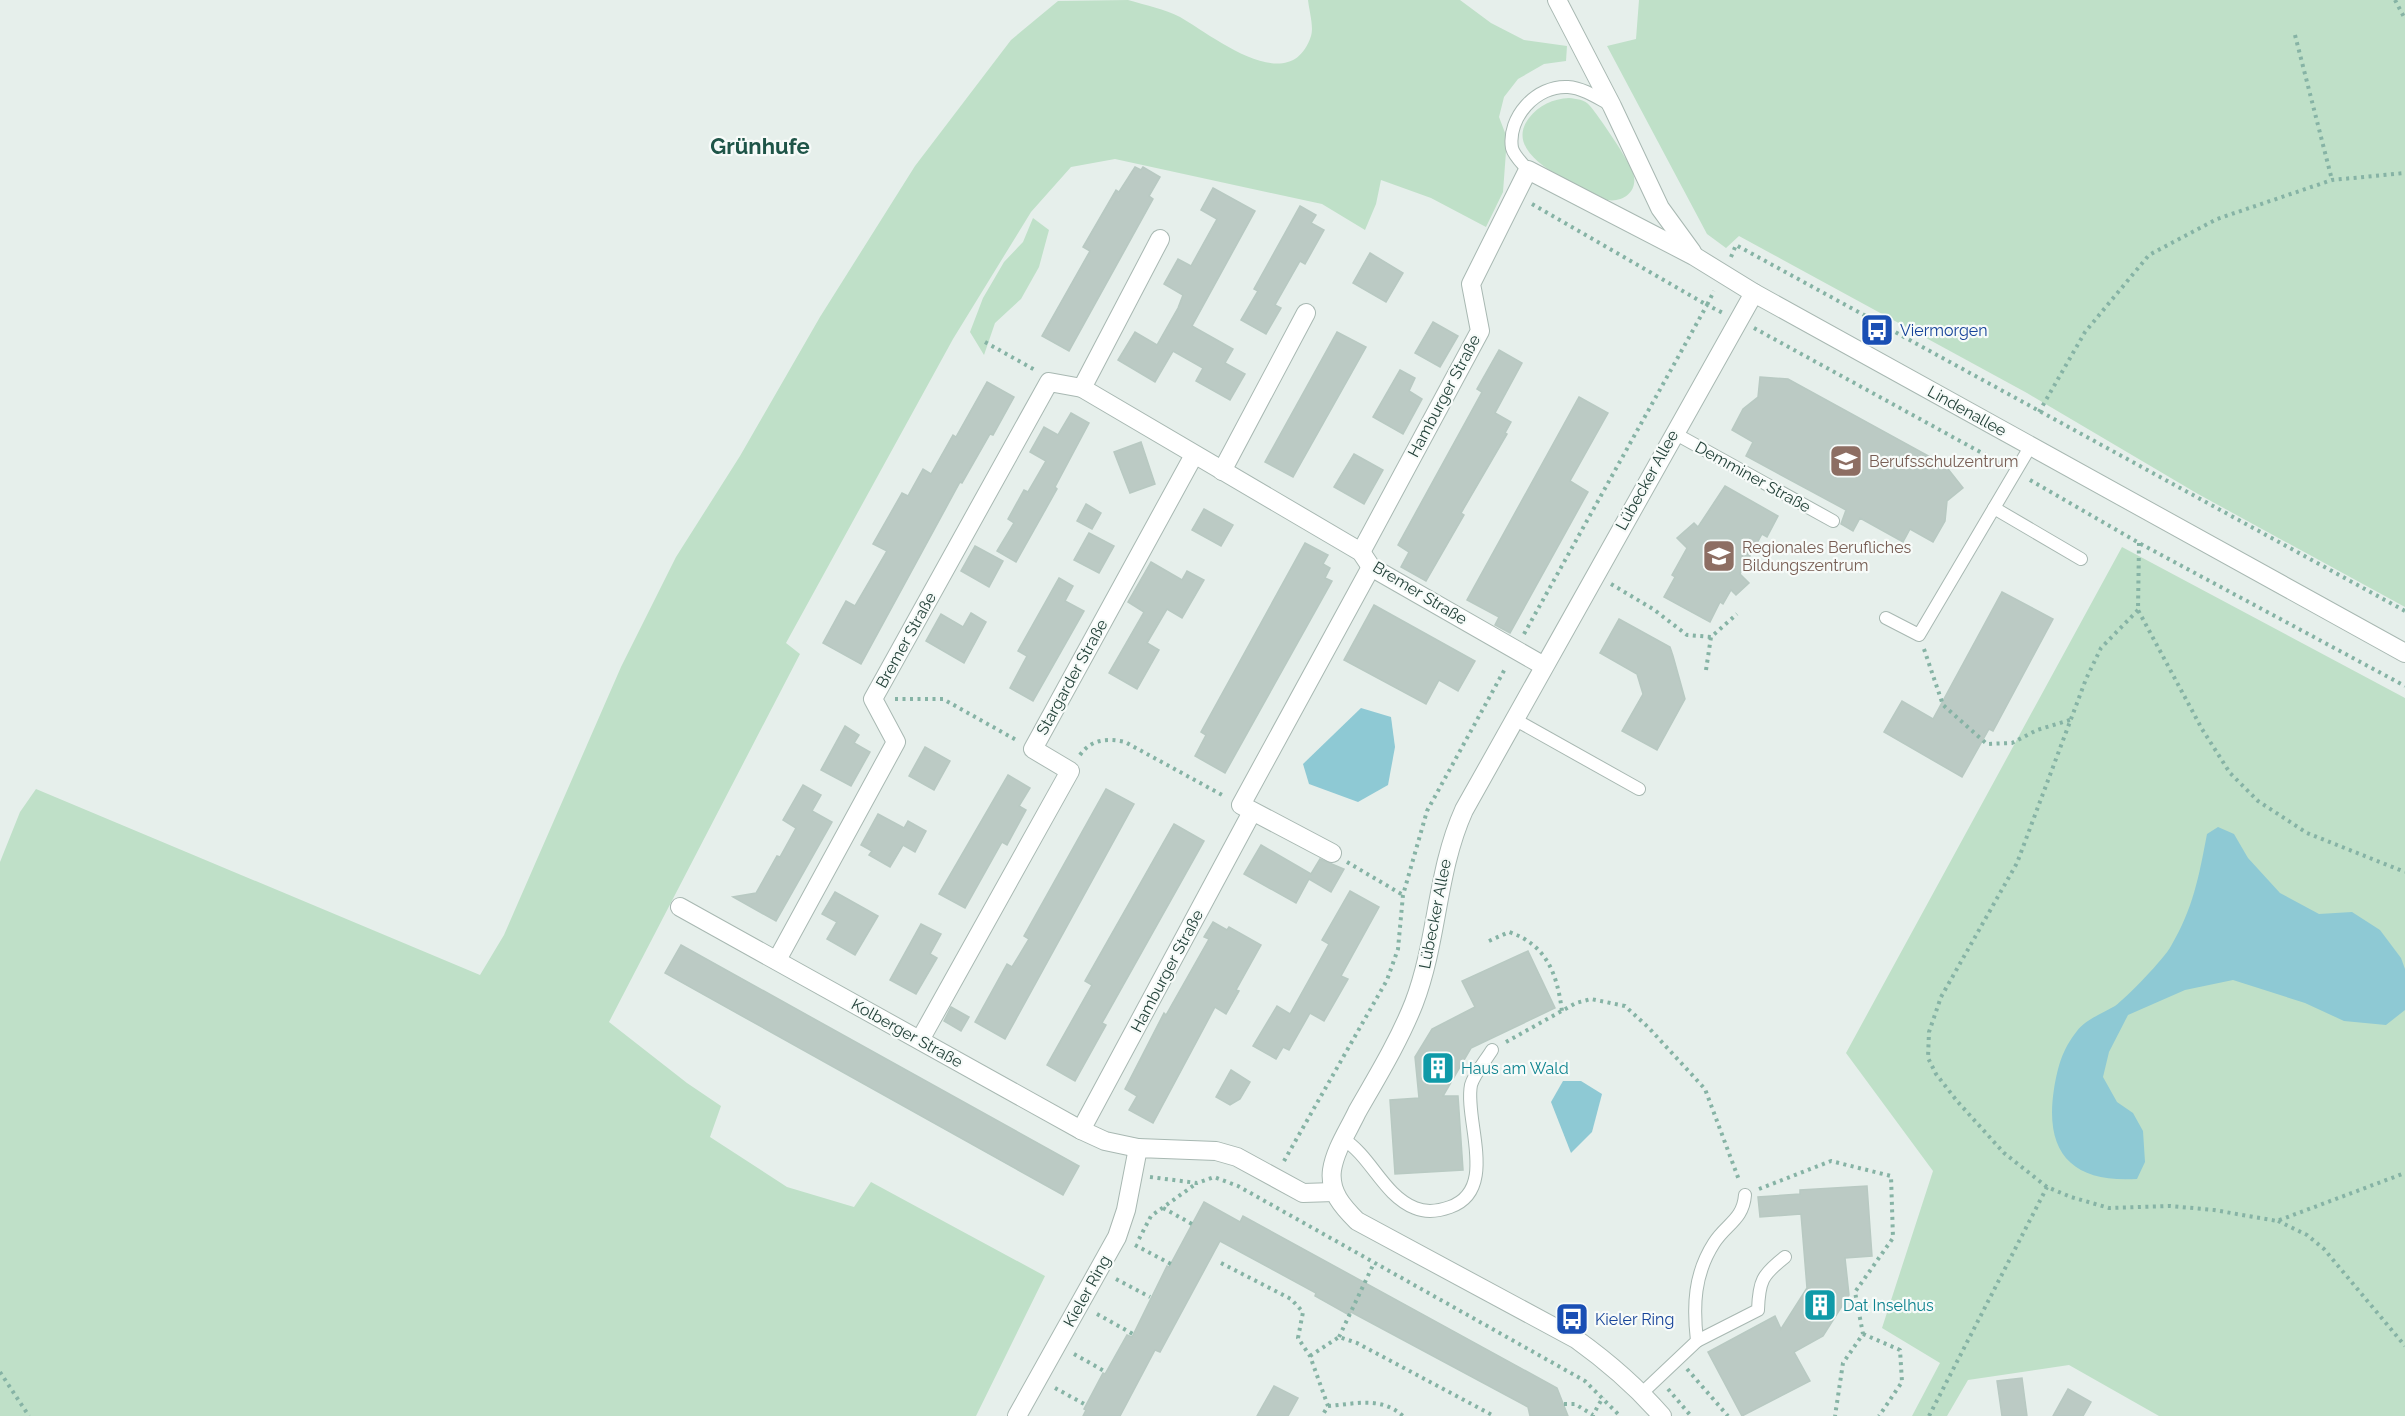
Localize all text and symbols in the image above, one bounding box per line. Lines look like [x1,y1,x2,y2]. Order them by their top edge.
district label: Grünhufe [710,133,810,159]
bus stop icon: Viermorgen [1859,312,1895,348]
place label: Viermorgen [1900,321,1988,340]
street label: Hamburger Straße [1404,332,1484,460]
street label: Lindenallee [1924,382,2010,440]
street label: Lübecker Allee [1612,427,1682,533]
street label: Demminer Straße [1692,437,1814,517]
school or university icon: Berufsschulzentrum [1828,443,1864,479]
place label: Berufsschulzentrum [1869,452,2018,471]
school or university icon: Regionales Berufliches Bildungszentrum [1701,538,1737,574]
place label: Regionales Berufliches Bildungszentrum [1742,538,1912,575]
street label: Bremer Straße [1370,557,1470,629]
street label: Bremer Straße [872,589,940,691]
street label: Stargarder Straße [1032,616,1112,738]
street label: Lübecker Allee [1415,857,1455,971]
street label: Hamburger Straße [1127,907,1207,1035]
street label: Kolberger Straße [848,995,966,1071]
building icon: Haus am Wald [1420,1050,1456,1086]
place label: Haus am Wald [1461,1059,1569,1078]
street label: Kieler Ring [1059,1252,1115,1330]
building icon: Dat Inselhus [1802,1287,1838,1323]
place label: Dat Inselhus [1843,1296,1934,1315]
bus stop icon: Kieler Ring [1554,1301,1590,1337]
place label: Kieler Ring [1595,1310,1674,1329]

